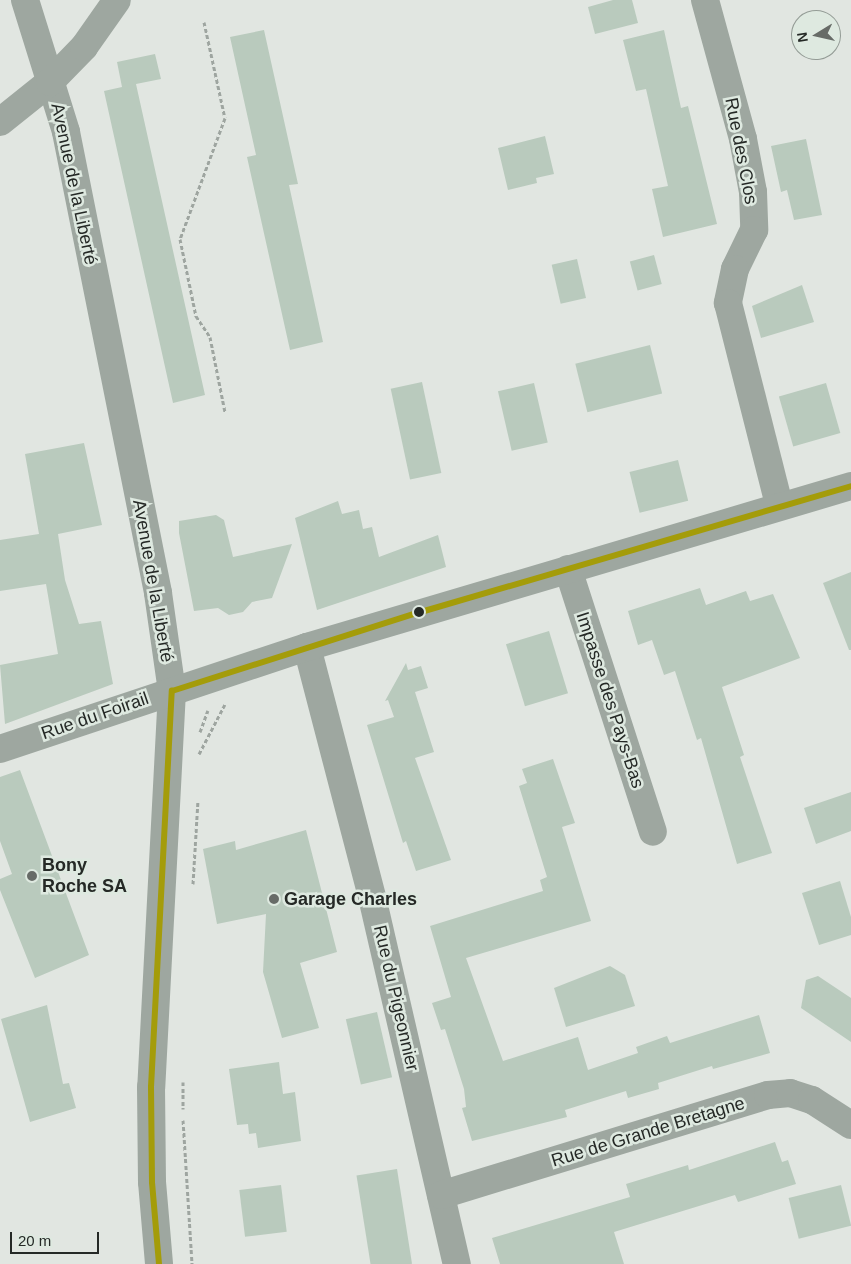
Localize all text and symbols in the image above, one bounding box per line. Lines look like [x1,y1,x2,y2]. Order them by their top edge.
north arrow [791,10,841,60]
text: N [793,31,811,43]
street label: Rue des Clos [720,96,762,206]
street label: Avenue de la Liberté [46,101,102,267]
street label: Avenue de la Liberté [128,498,178,664]
unlabelled marker [414,607,424,617]
street label: Impasse des Pays-Bas [571,609,649,791]
street label: Rue du Foirail [39,688,151,744]
place label: Bony Roche SA [42,855,127,898]
marker: Bony Roche SA [26,870,38,882]
place label: Garage Charles [284,888,417,910]
marker: Garage Charles [268,893,280,905]
street label: Rue du Pigeonnier [369,923,423,1073]
street label: Rue de Grande Bretagne [549,1092,747,1172]
scale bar [12,1222,101,1254]
text: 20 m [18,1232,51,1249]

